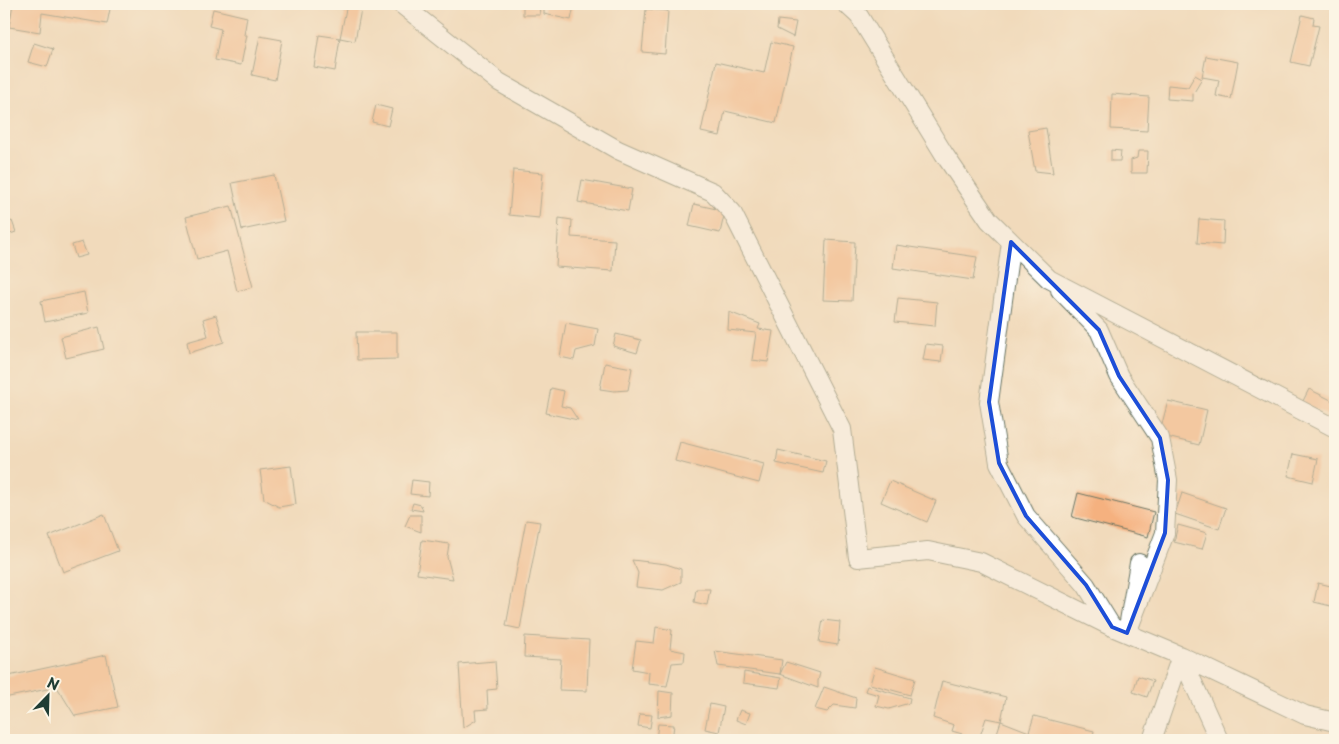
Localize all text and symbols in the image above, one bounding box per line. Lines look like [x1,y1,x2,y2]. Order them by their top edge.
north arrow [22,672,72,722]
text: N [44,672,62,695]

